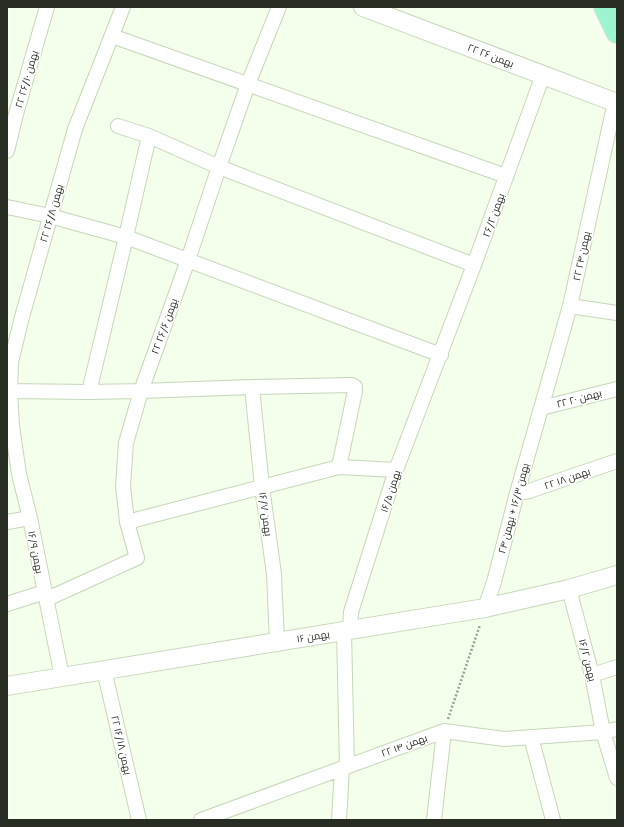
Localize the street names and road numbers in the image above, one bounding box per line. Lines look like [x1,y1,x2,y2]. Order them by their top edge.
street label: ۲۲ بهمن ۲۶ [466,41,516,70]
street label: ۲۲ بهمن ۲۶/۱۰ [12,49,41,109]
street label: ۲۲ بهمن ۲۶/۸ [37,183,66,244]
street label: بهمن ۲۶/۲ [480,192,507,239]
street label: ۲۲ بهمن ۲۴ [570,230,593,282]
street label: ۲۲ بهمن ۲۶/۶ [148,297,181,356]
street label: ۲۲ بهمن ۲۰ [555,386,603,411]
street label: بهمن ۱۶/۳ + بهمن ۲۴ [495,462,532,555]
street label: ۲۲ بهمن ۱۸ [542,465,592,492]
street label: بهمن ۱۶/۵ [378,468,403,514]
street label: بهمن ۱۶/۷ [256,491,275,537]
street label: بهمن ۱۶/۹ [25,530,46,575]
street label: بهمن ۱۶ [296,627,331,646]
street label: بهمن ۱۶/۲ [576,637,599,683]
street label: ۲۲ بهمن ۱۶/۱۸ [108,714,135,776]
street label: ۲۲ بهمن ۱۴ [379,731,429,760]

